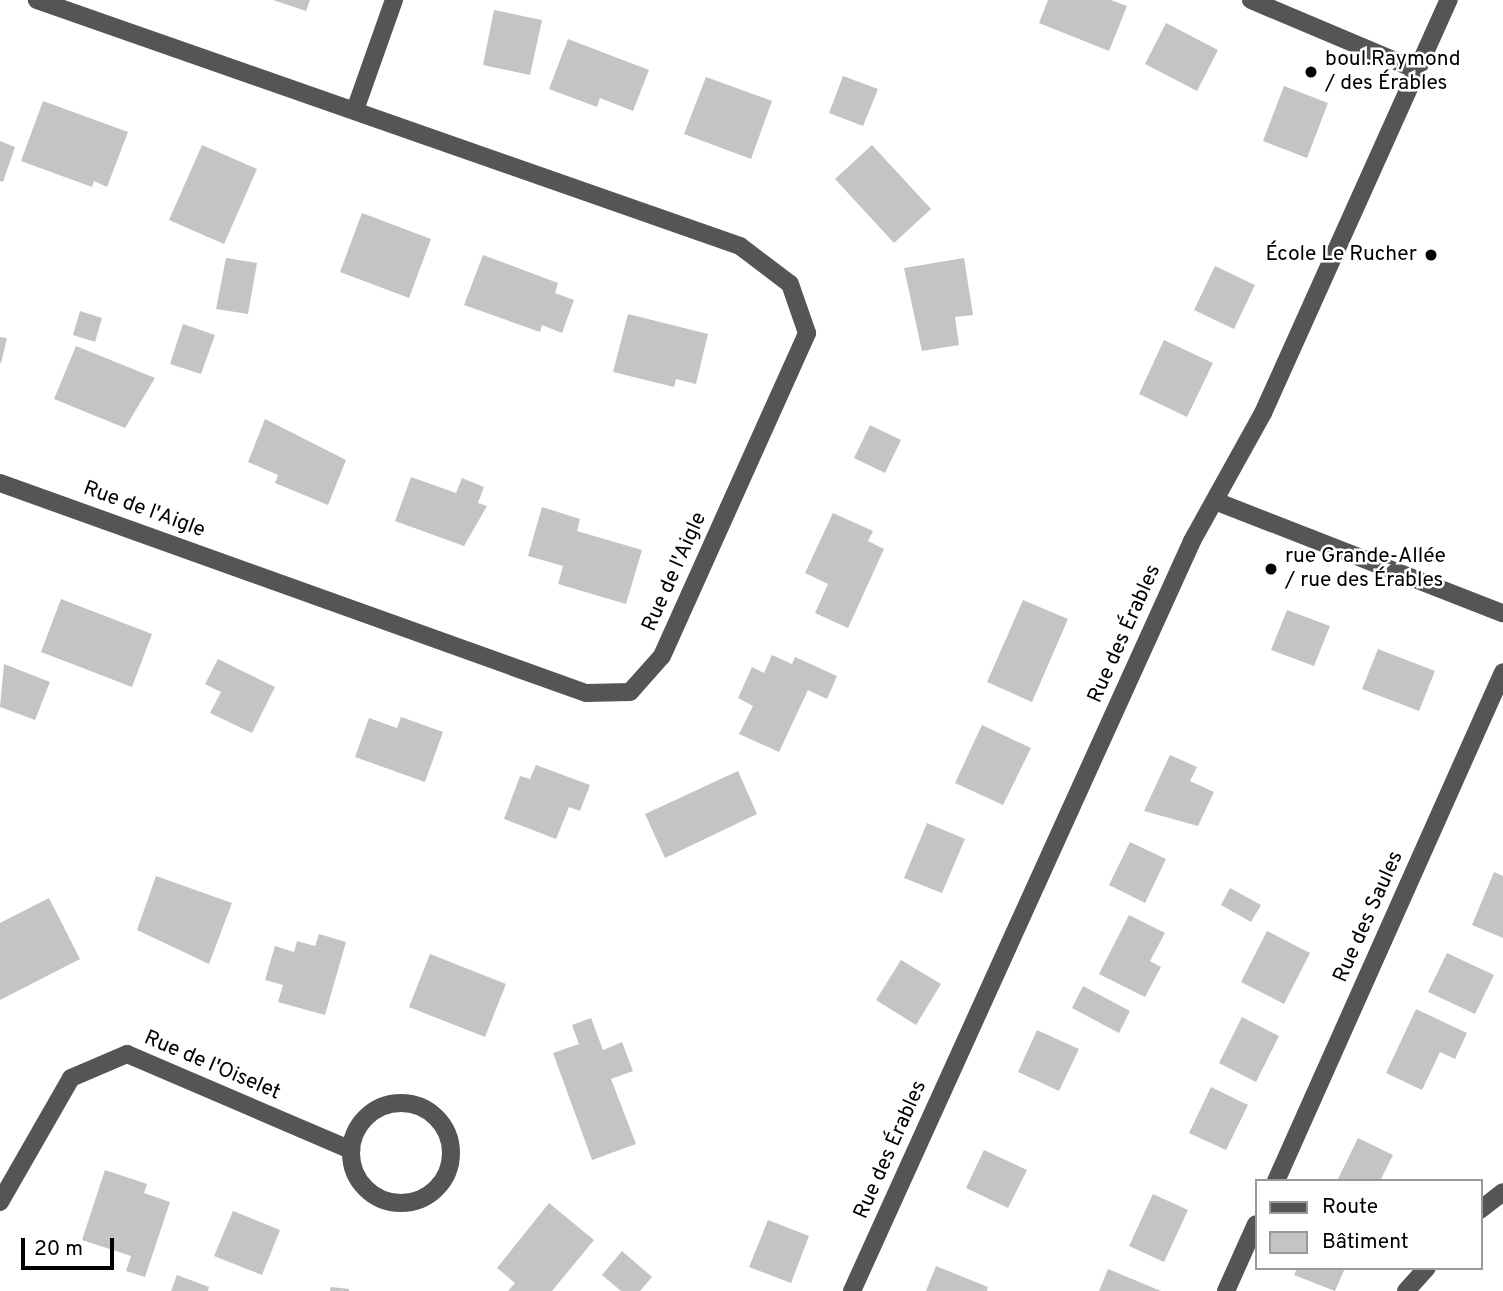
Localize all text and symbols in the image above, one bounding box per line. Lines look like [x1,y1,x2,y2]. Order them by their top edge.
place label: boul.Raymond / des Érables [1325,47,1461,97]
marker: boul.Raymond / des Érables [1303,64,1319,80]
place label: École Le Rucher [1265,242,1417,268]
marker: École Le Rucher [1423,247,1439,263]
street label: Rue de l'Aigle [80,476,208,544]
street label: Rue de l'Aigle [637,508,713,636]
place label: rue Grande-Allée / rue des Érables [1285,544,1446,594]
street label: Rue des Érables [1083,561,1167,707]
marker: rue Grande-Allée / rue des Érables [1263,561,1279,577]
street label: Rue des Saules [1329,847,1409,987]
street label: Rue de l'Oiselet [140,1026,284,1106]
street label: Rue des Érables [849,1077,933,1223]
legend [1254,1179,1482,1270]
text: Route [1322,1194,1378,1221]
scale bar [24,1224,117,1268]
text: Bâtiment [1322,1229,1409,1256]
text: 20 m [34,1236,83,1263]

